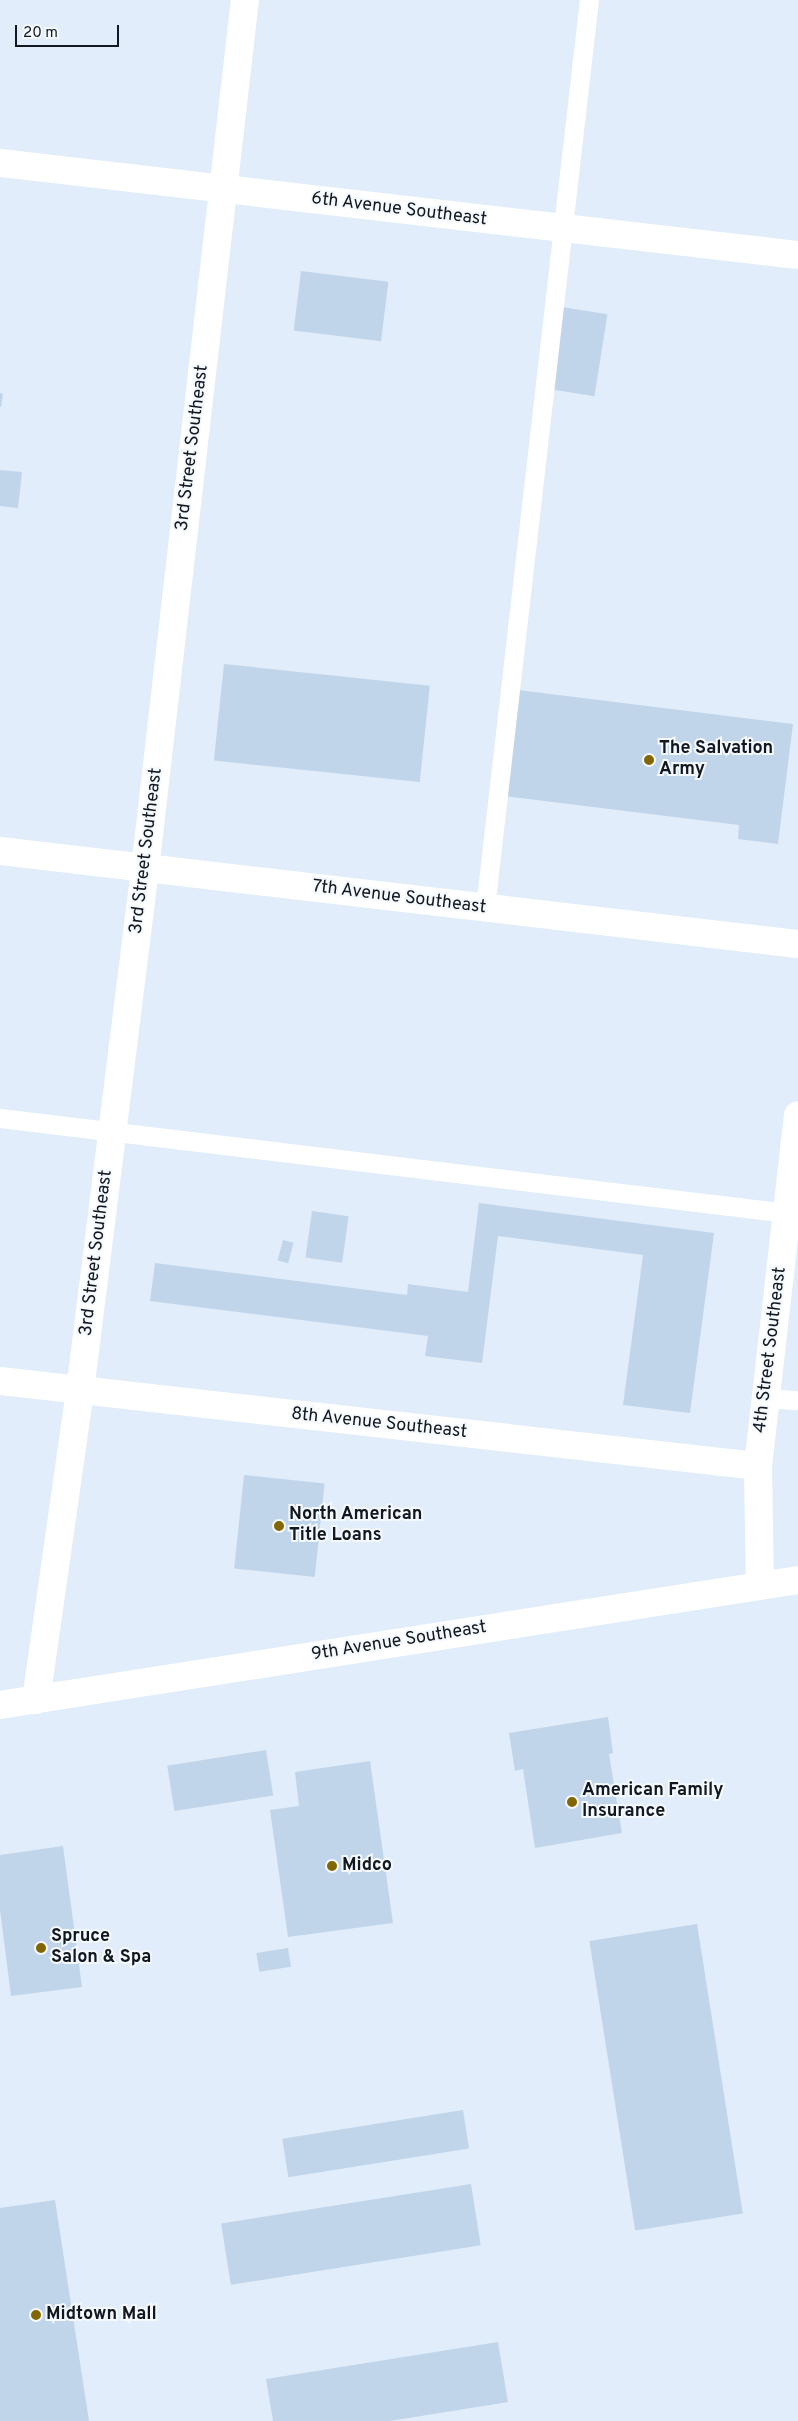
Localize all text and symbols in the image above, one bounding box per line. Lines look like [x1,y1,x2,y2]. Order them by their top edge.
scale bar [18,15,121,47]
text: 20 m [23,24,58,43]
street label: 6th Avenue Southeast [310,188,488,232]
street label: 3rd Street Southeast [172,364,214,532]
place label: The Salvation Army [659,739,773,782]
marker: The Salvation Army [643,754,655,766]
street label: 3rd Street Southeast [126,767,168,935]
street label: 7th Avenue Southeast [310,877,488,919]
street label: 3rd Street Southeast [76,1169,118,1337]
street label: 4th Street Southeast [750,1266,792,1434]
street label: 8th Avenue Southeast [290,1404,468,1444]
place label: North American Title Loans [289,1505,423,1548]
marker: North American Title Loans [273,1520,285,1532]
street label: 9th Avenue Southeast [310,1617,488,1667]
place label: American Family Insurance [582,1781,724,1824]
marker: American Family Insurance [566,1796,578,1808]
place label: Midco [342,1855,392,1877]
marker: Midco [326,1860,338,1872]
place label: Spruce Salon & Spa [51,1927,151,1970]
marker: Spruce Salon & Spa [35,1942,47,1954]
place label: Midtown Mall [46,2304,157,2326]
marker: Midtown Mall [30,2309,42,2321]

